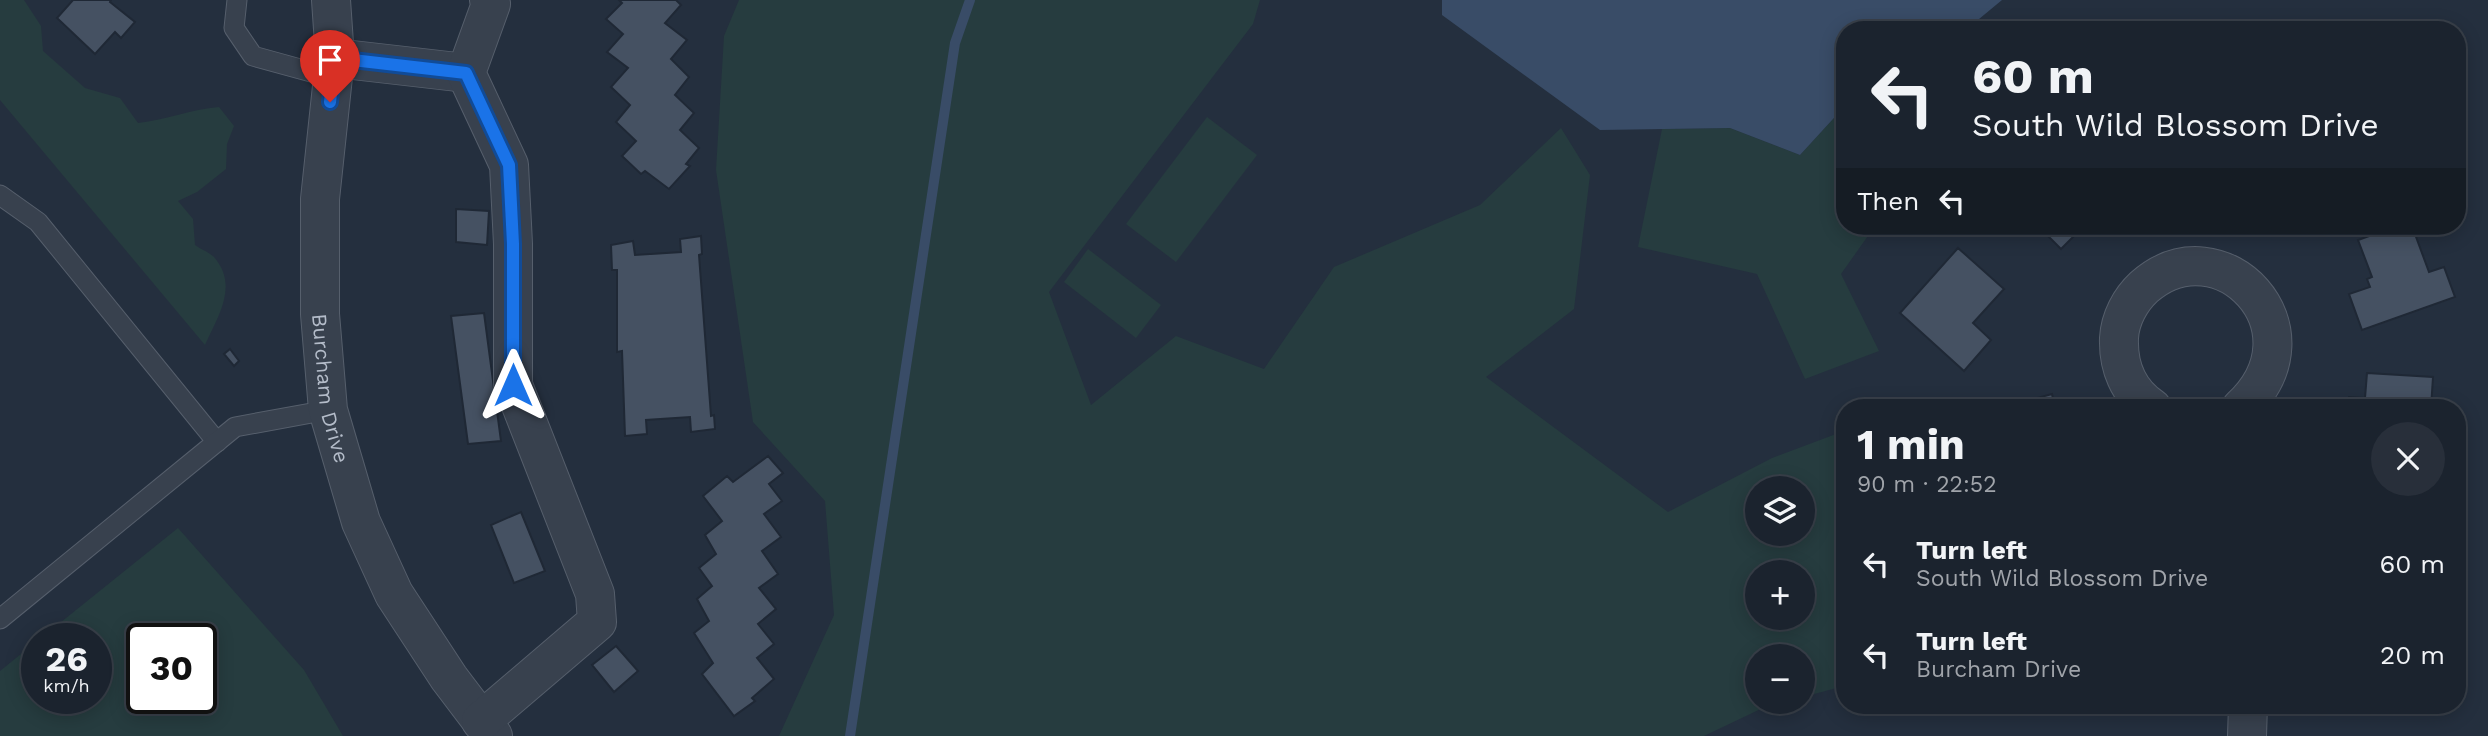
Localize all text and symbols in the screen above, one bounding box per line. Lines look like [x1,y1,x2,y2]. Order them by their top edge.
pin [300,30,360,102]
icon: arrive [311,41,349,79]
text: 60 m [1972,47,2094,105]
icon: left [1857,49,1948,140]
text: South Wild Blossom Drive [1972,106,2379,144]
icon: left [1933,182,1971,220]
text: Then [1857,186,1919,216]
street label: Burcham Drive [308,313,355,466]
position arrow [476,348,550,422]
text: 1 min [1857,420,1965,469]
button: close [2371,422,2445,496]
text: 90 m · 22:52 [1857,471,1997,498]
map controls [1745,476,1815,714]
button: layers [1745,476,1815,546]
text: Turn left [1916,535,2027,565]
icon: left [1857,545,1895,583]
text: 60 m [2379,549,2445,579]
button: + [1745,560,1815,630]
text: South Wild Blossom Drive [1916,565,2208,592]
speed limit sign: 30 [126,623,217,714]
text: Turn left [1916,626,2027,656]
icon: left [1857,636,1895,674]
text: 26 [45,638,88,680]
text: 20 m [2380,640,2445,670]
button: − [1745,644,1815,714]
text: Burcham Drive [1916,656,2081,683]
text: km/h [43,675,90,696]

